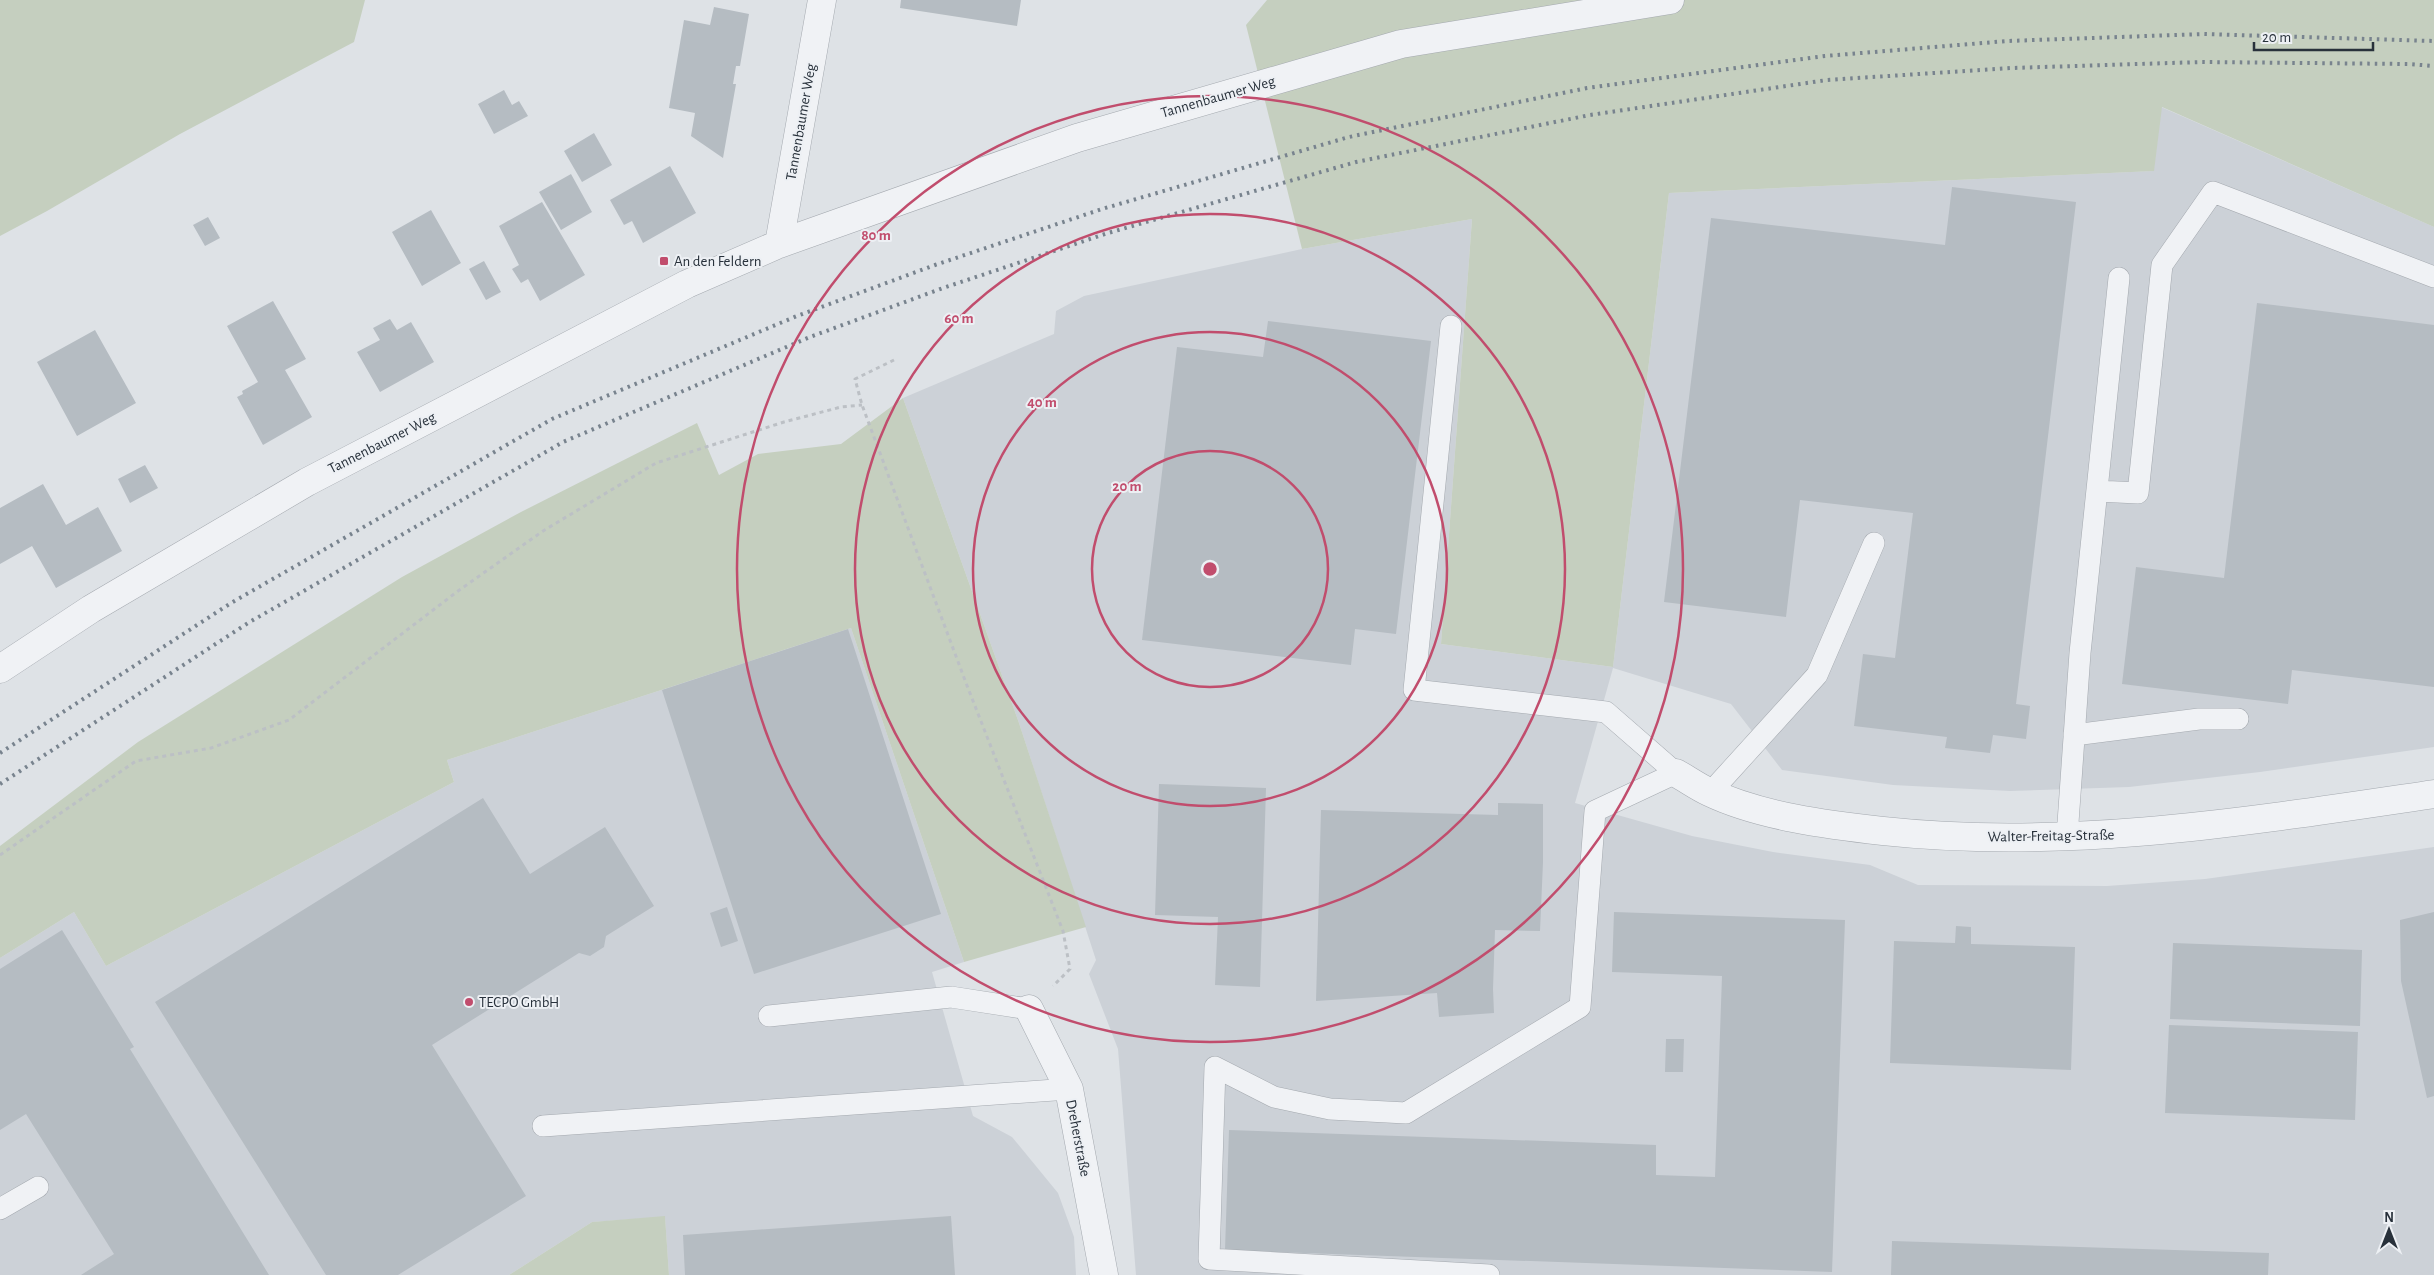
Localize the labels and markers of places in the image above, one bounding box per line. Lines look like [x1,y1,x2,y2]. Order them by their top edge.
place label: An den Feldern [674,254,762,269]
marker: An den Feldern [658,255,670,267]
centre of rings [1201,560,1219,578]
place label: TECPO GmbH [479,995,559,1010]
marker: TECPO GmbH [463,996,475,1008]

